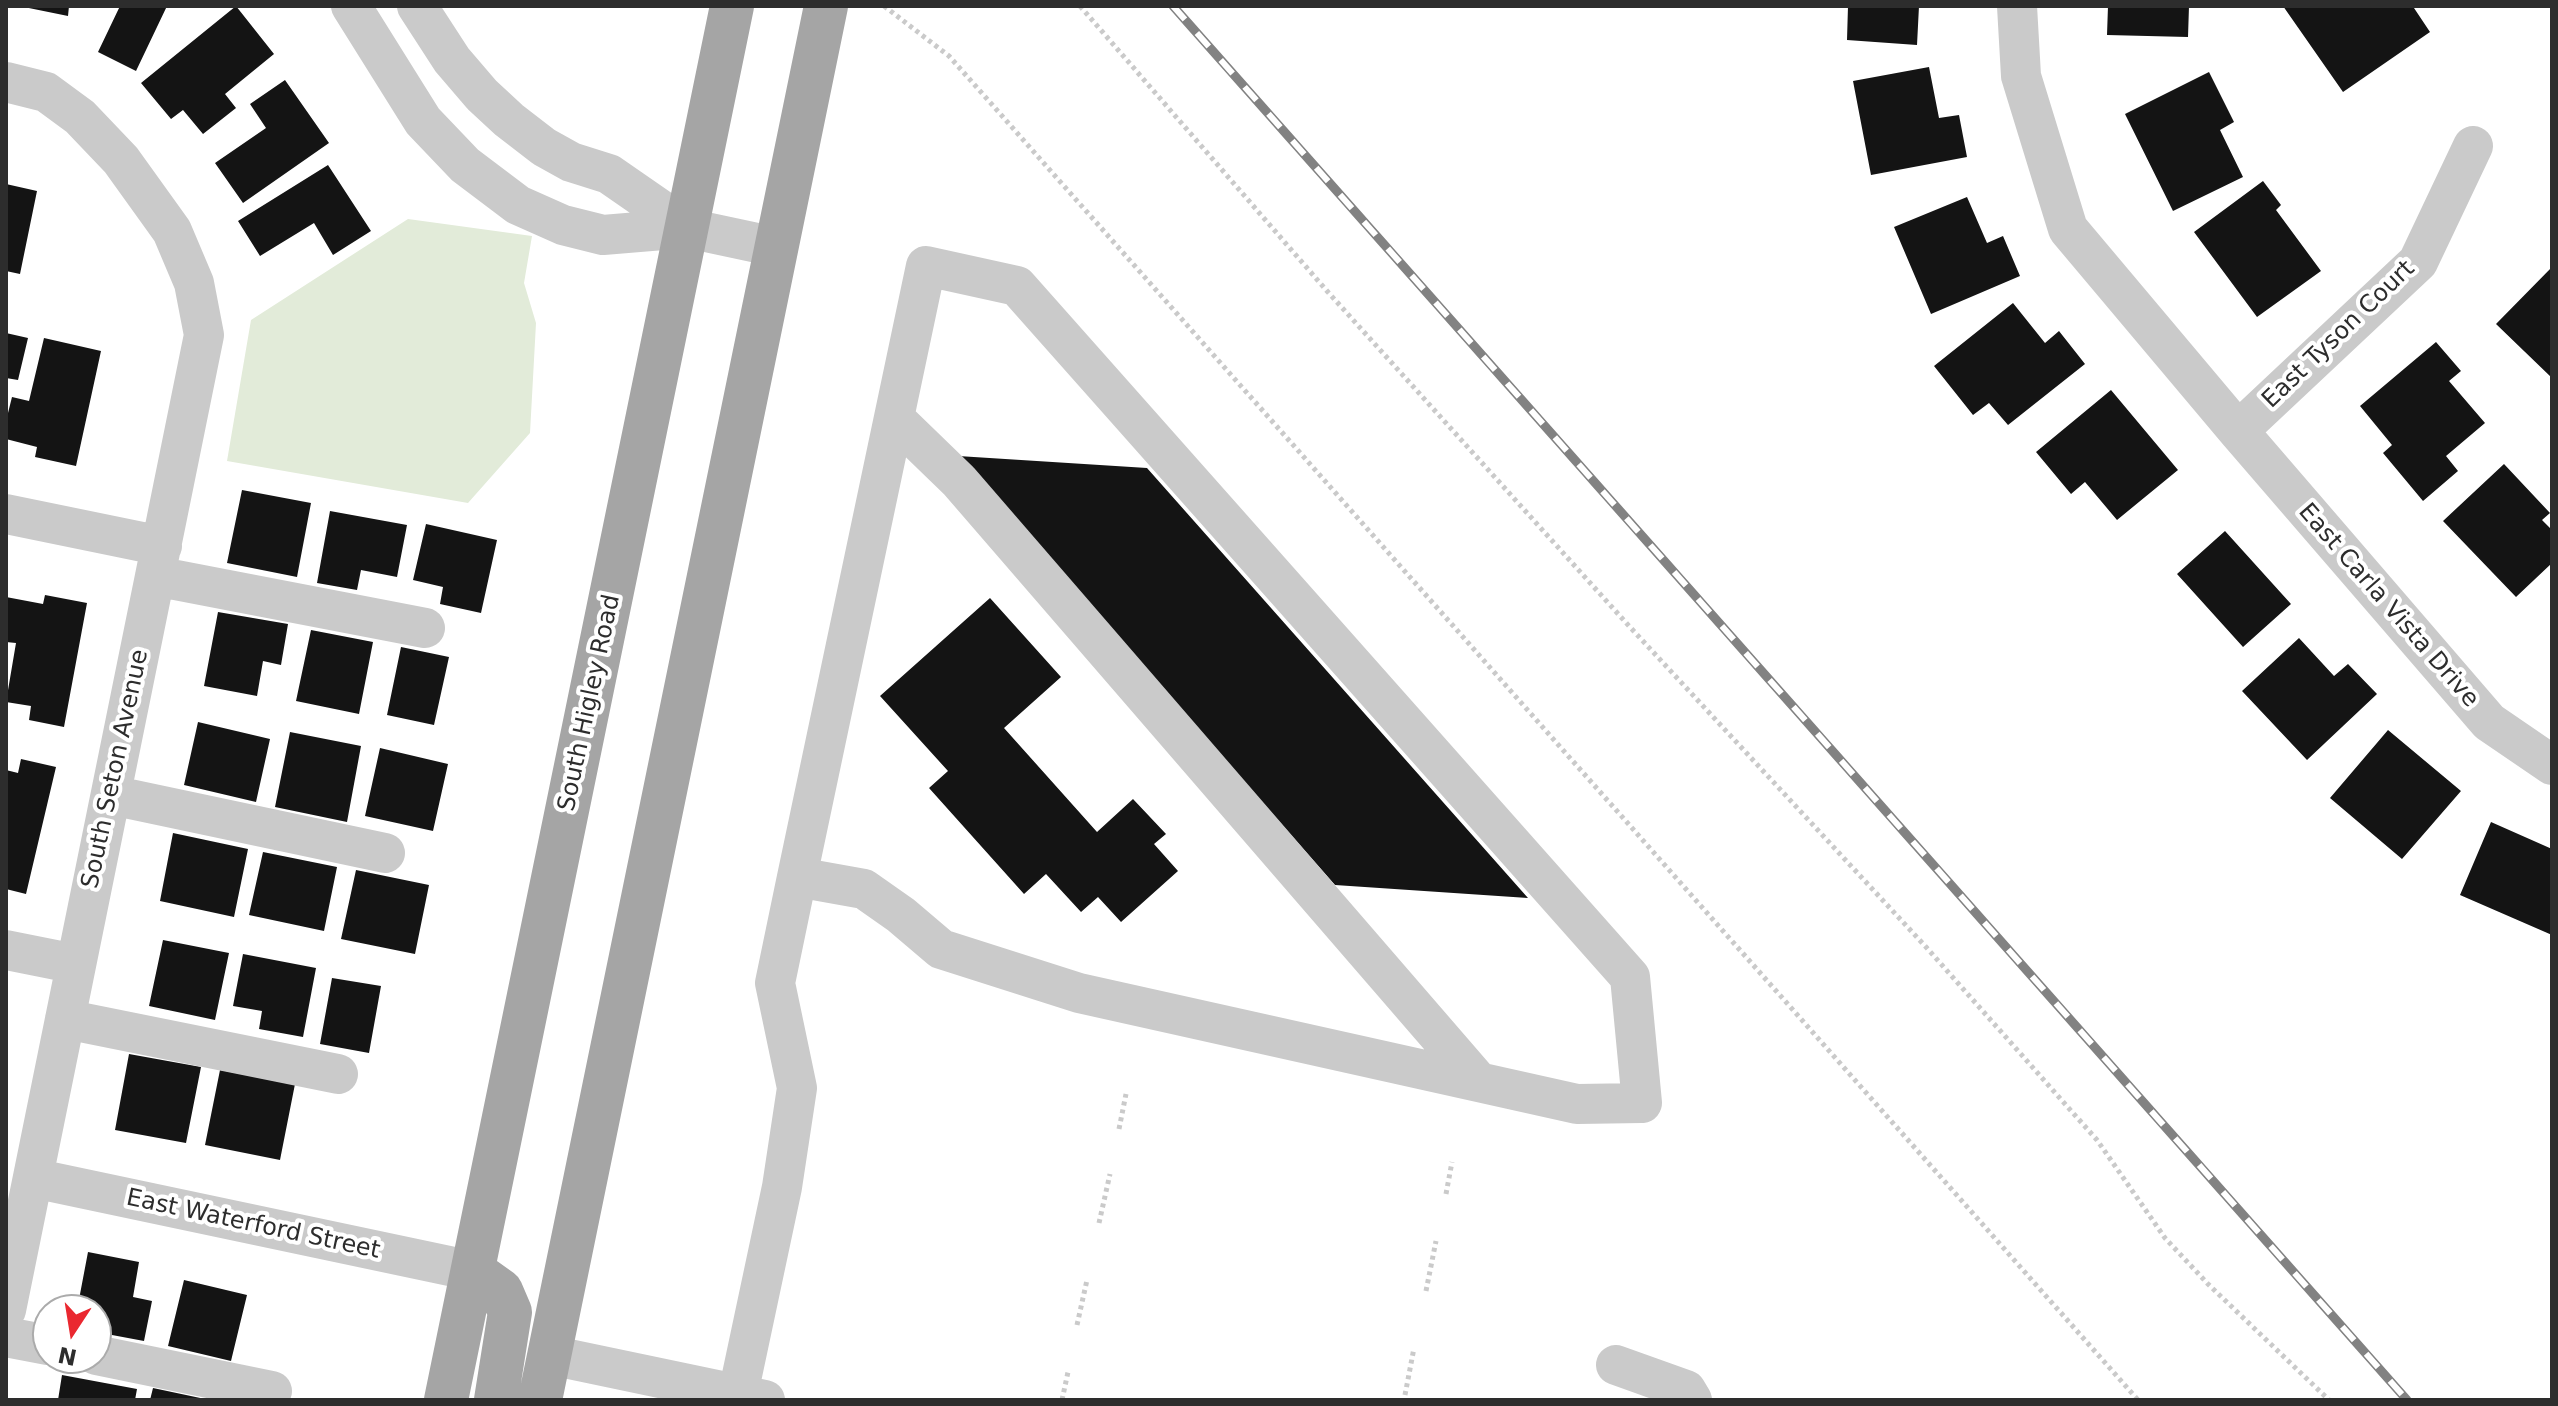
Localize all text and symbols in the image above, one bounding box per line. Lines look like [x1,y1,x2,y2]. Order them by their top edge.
street label: East Tyson Court [2257,255,2421,415]
street label: East Carla Vista Drive [2292,498,2484,714]
street label: South Higley Road [553,592,627,814]
street label: South Seton Avenue [77,647,155,891]
street label: East Waterford Street [123,1184,383,1266]
north arrow [32,1294,112,1374]
text: N [56,1342,79,1370]

